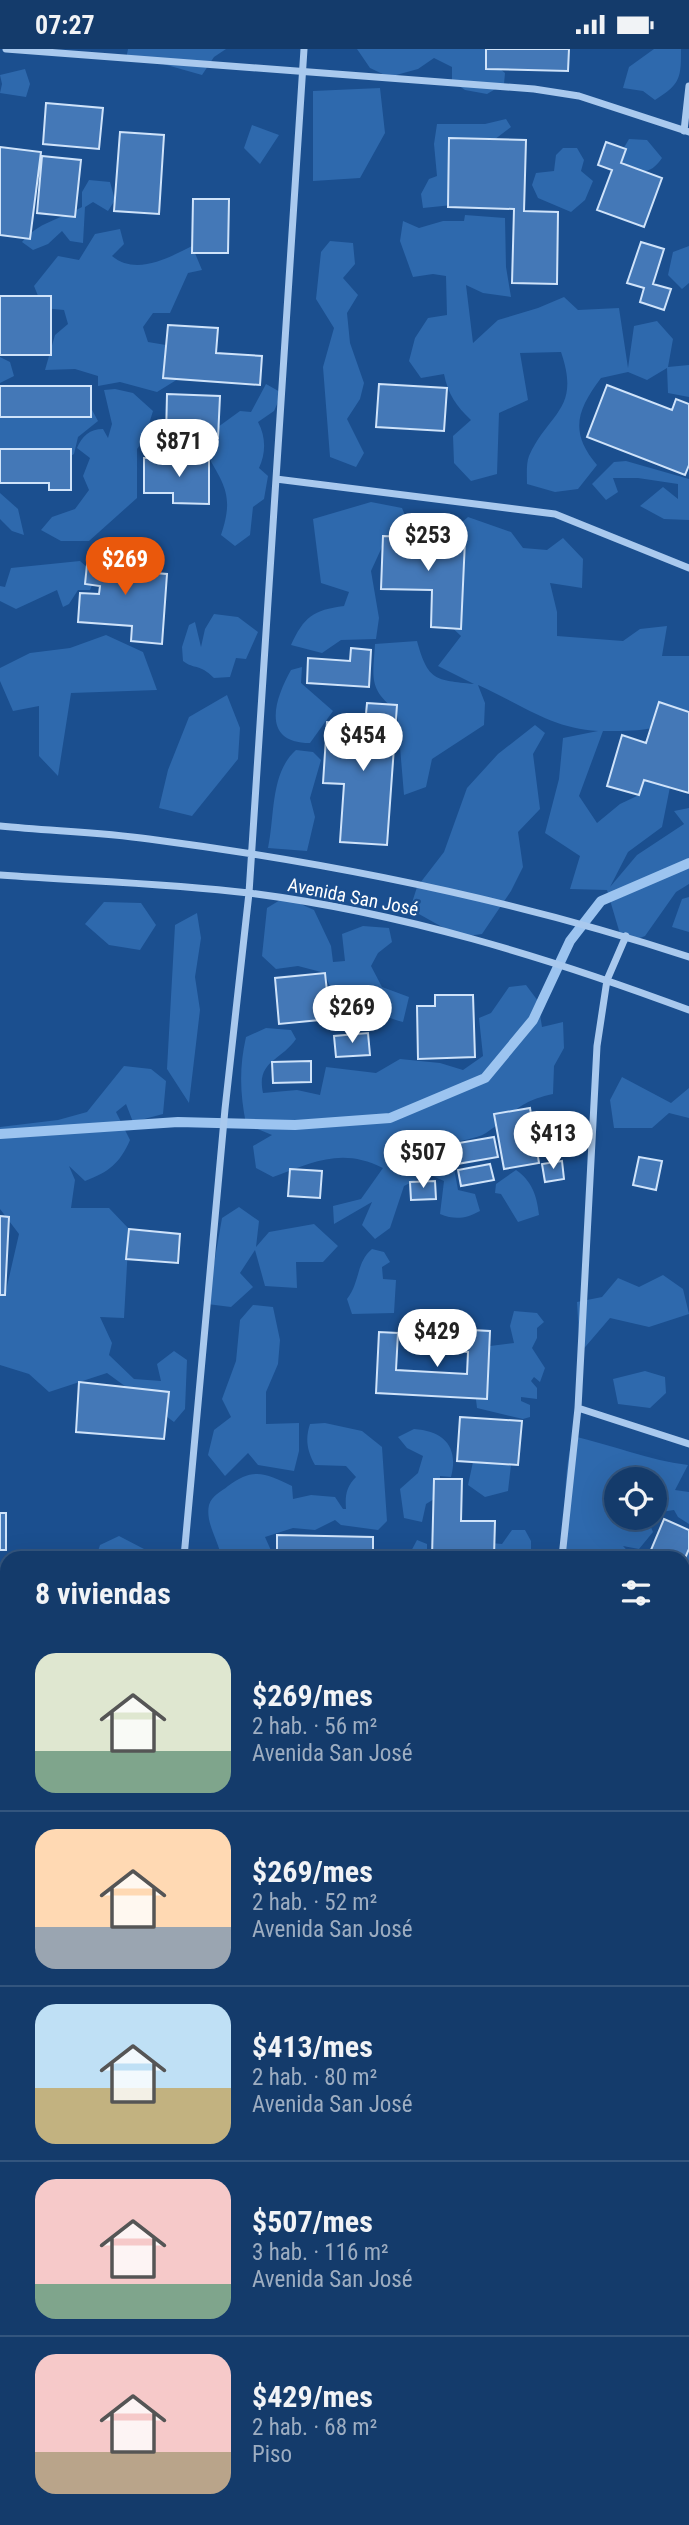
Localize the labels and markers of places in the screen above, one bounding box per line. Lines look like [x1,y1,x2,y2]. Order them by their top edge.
pin: $871 [138,419,220,479]
pin: $253 [387,513,469,573]
pin: $269 [84,538,166,597]
pin: $454 [322,713,404,773]
pin: $269 [311,985,393,1045]
pin: $413 [512,1111,594,1171]
pin: $507 [382,1131,464,1190]
pin: $429 [396,1309,478,1369]

